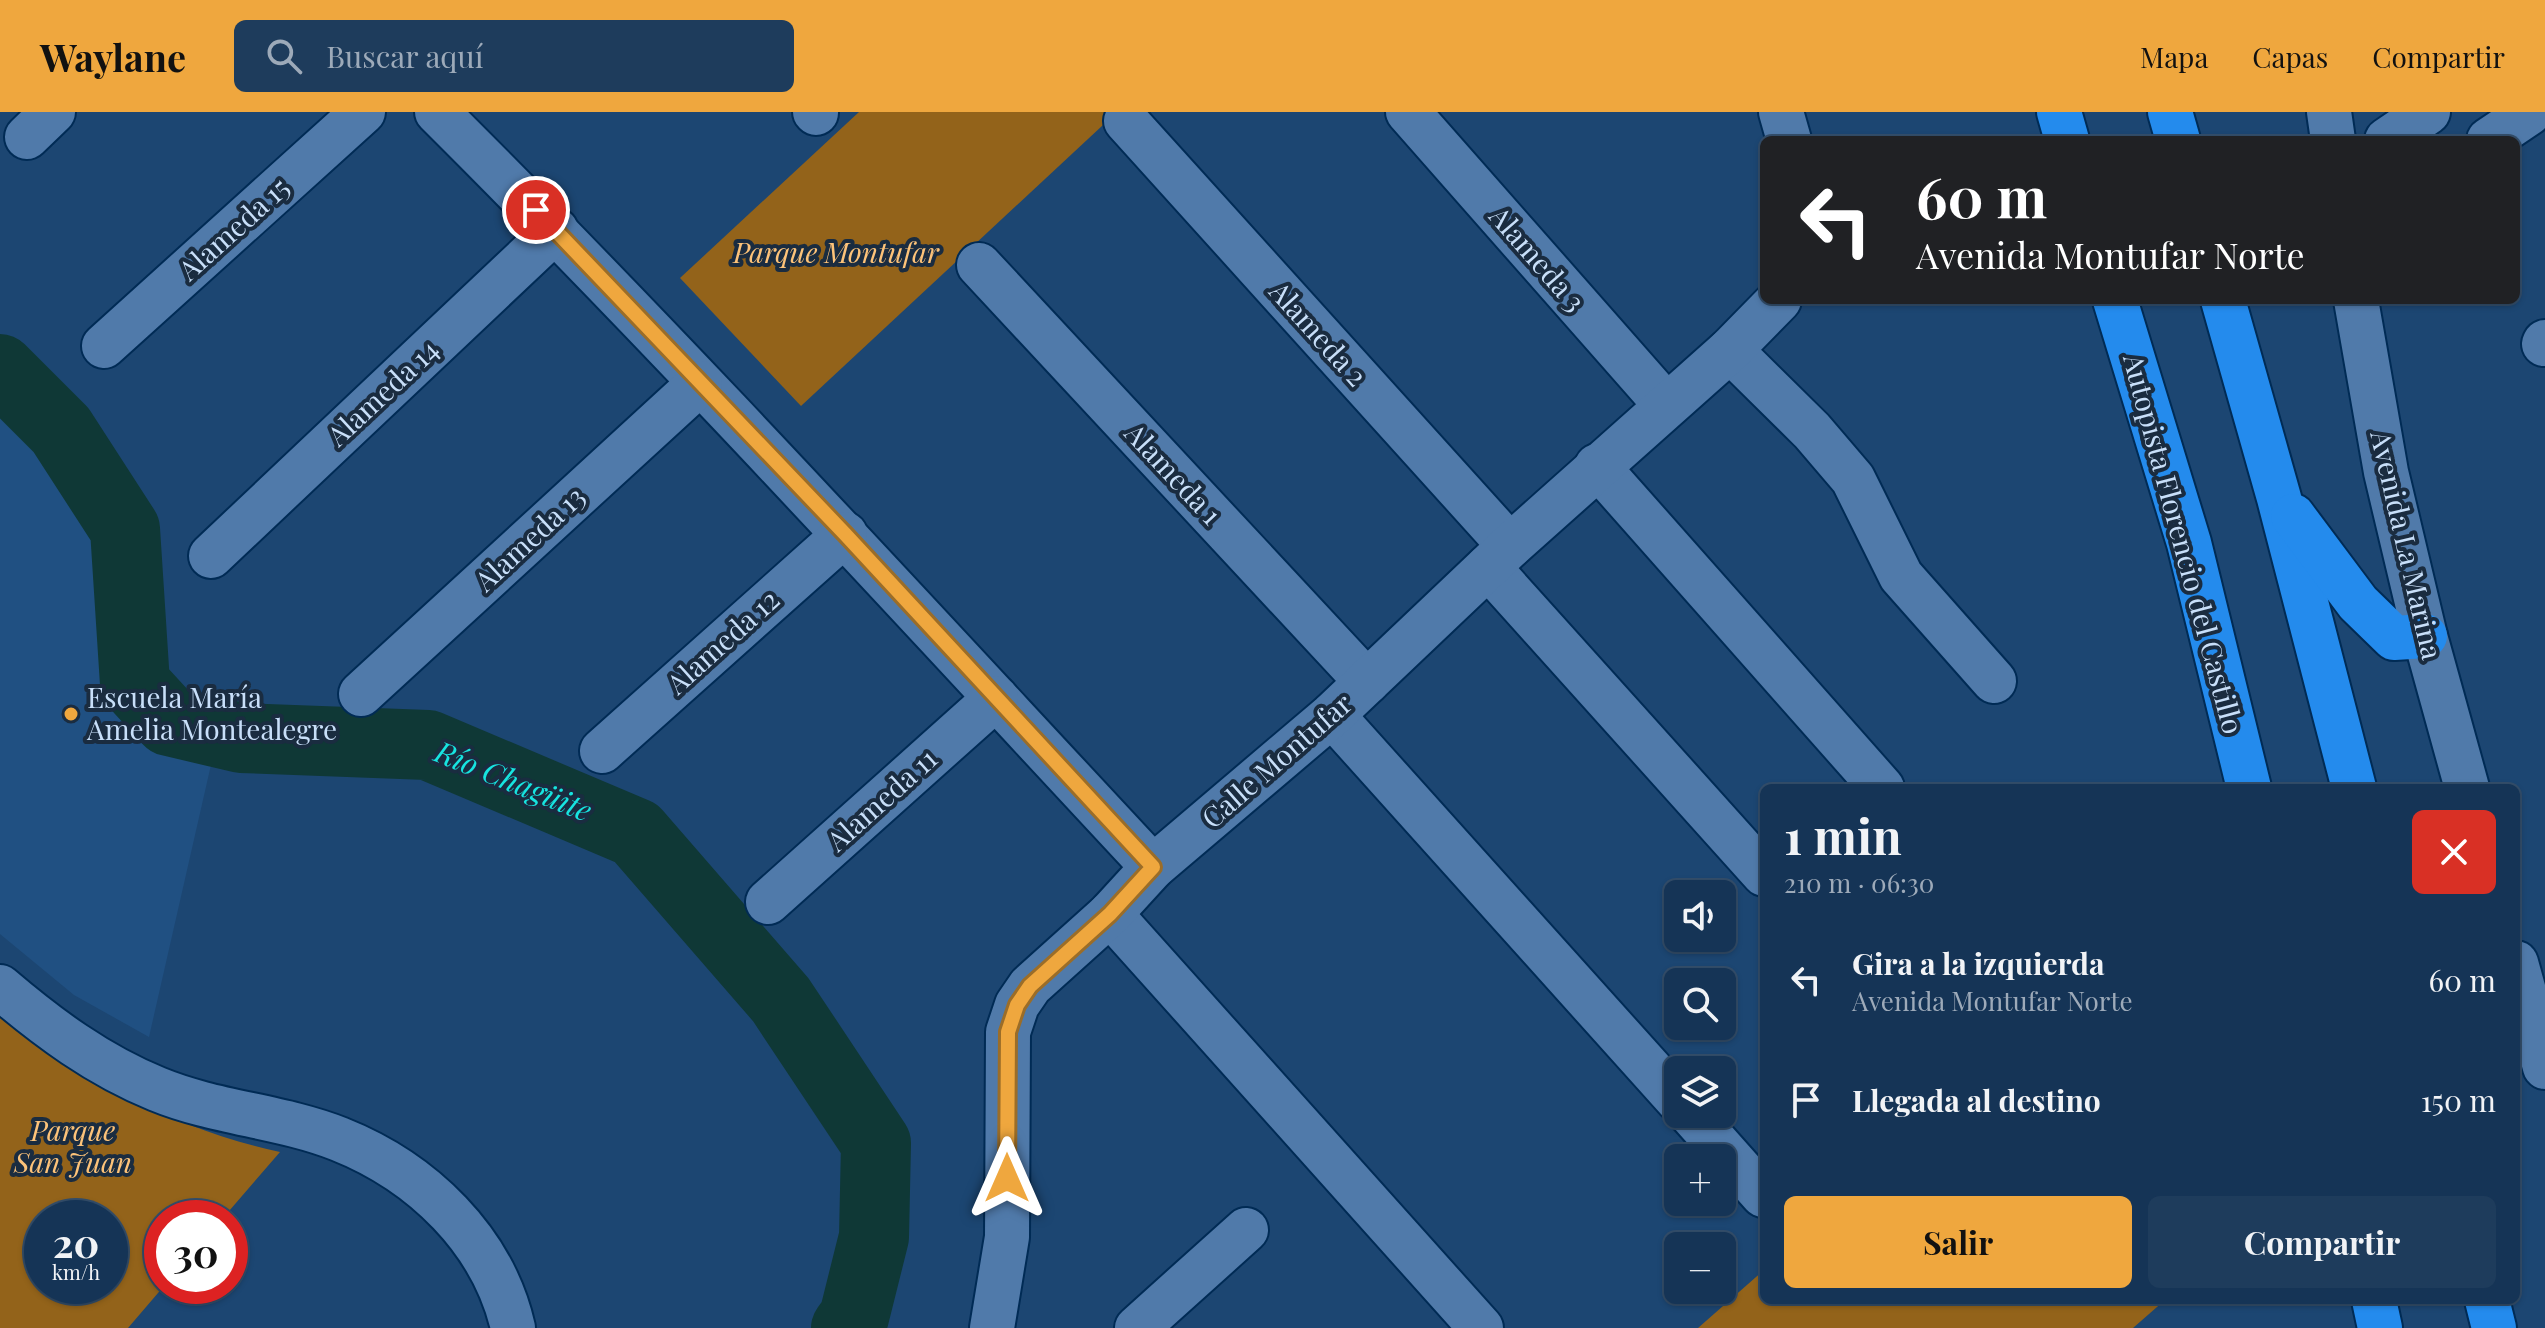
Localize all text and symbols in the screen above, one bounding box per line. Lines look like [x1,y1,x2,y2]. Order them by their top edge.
search box [234,20,794,92]
text: Waylane [40,31,186,82]
icon: search [262,34,306,78]
text: Buscar aquí [326,36,483,76]
text: Mapa [2140,38,2208,75]
text: Capas [2252,38,2328,75]
text: Compartir [2372,38,2505,75]
text: 60 m [1916,158,2047,233]
street label: Alameda 15 [169,168,296,288]
icon: left [1784,168,1888,272]
pin [502,176,570,244]
icon: arrive [514,188,558,232]
street label: Alameda 3 [1481,197,1594,318]
text: Avenida Montufar Norte [1916,230,2305,278]
park label: Parque Montufar [732,233,940,270]
street label: Alameda 2 [1262,272,1376,393]
street label: Alameda 14 [318,331,446,454]
street label: Autopista Florencio del Castillo [2116,349,2253,738]
street label: Alameda 1 [1117,414,1231,532]
street label: Avenida La Marina [2363,426,2452,663]
street label: Alameda 13 [465,477,592,599]
street label: Alameda 12 [657,581,786,702]
place label: Escuela María Amelia Montealegre [86,678,337,747]
street label: Calle Montufar [1193,684,1359,835]
marker: Escuela María Amelia Montealegre [62,705,80,723]
water label: Río Chagüite [429,730,598,830]
street label: Alameda 11 [817,740,944,859]
text: 1 min [1784,803,1902,867]
button: close [2412,810,2496,894]
text: 210 m · 06:30 [1784,865,1934,900]
map controls [1664,880,1736,1304]
button: sound [1664,880,1736,952]
text: Gira a la izquierda [1852,943,2105,983]
icon: left [1784,958,1828,1002]
text: 60 m [2428,960,2496,1000]
button: search [1664,968,1736,1040]
text: Avenida Montufar Norte [1852,983,2133,1018]
button: layers [1664,1056,1736,1128]
icon: arrive [1784,1078,1828,1122]
text: Llegada al destino [1852,1080,2101,1120]
text: 150 m [2421,1080,2496,1120]
park label: Parque San Juan [13,1111,132,1180]
position arrow [965,1136,1049,1220]
button: + [1664,1144,1736,1216]
button: Salir [1784,1196,2132,1288]
button: Compartir [2148,1196,2496,1288]
speed limit sign: 30 [144,1200,248,1304]
text: 20 [53,1215,99,1268]
button: − [1664,1232,1736,1304]
text: km/h [52,1258,100,1285]

